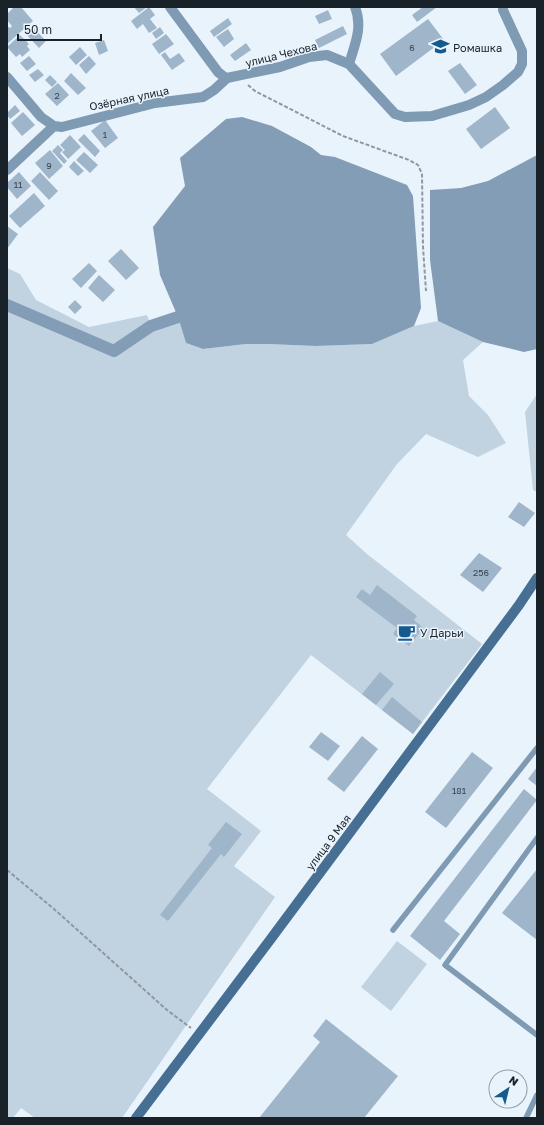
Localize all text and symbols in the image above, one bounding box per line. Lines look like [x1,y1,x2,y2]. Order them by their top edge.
scale bar [18,16,101,42]
text: 50 m [24,22,52,37]
school or university icon: Ромашка [430,37,450,57]
street label: улица Чехова [244,39,318,69]
place label: Ромашка [453,41,502,54]
house number: 6 [409,42,415,53]
street label: Озёрная улица [88,83,170,113]
house number: 2 [54,90,60,101]
house number: 1 [103,129,108,140]
house number: 9 [46,160,52,171]
house number: 11 [14,179,23,190]
house number: 256 [473,567,489,578]
cafe icon: У Дарьи [397,622,417,642]
place label: У Дарьи [420,626,464,639]
house number: 181 [452,785,467,796]
street label: улица 9 Мая [303,812,353,872]
north arrow [488,1069,528,1109]
text: N [507,1073,521,1088]

